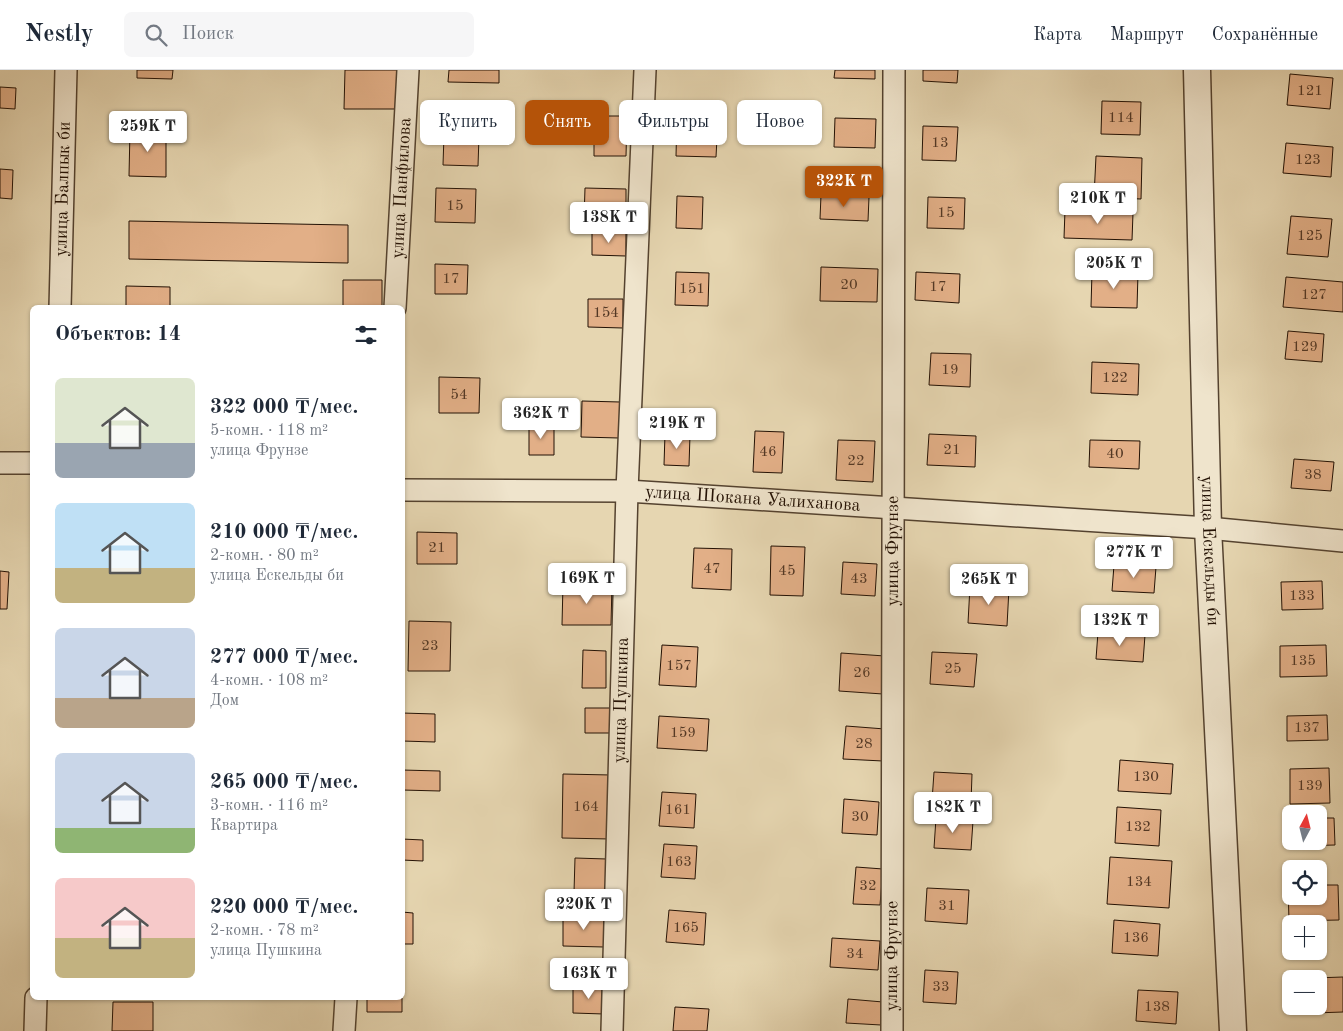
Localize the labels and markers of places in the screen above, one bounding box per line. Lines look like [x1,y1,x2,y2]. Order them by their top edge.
pin: 259K ₸ [107,111,189,153]
pin: 322K ₸ [803,166,885,208]
pin: 210K ₸ [1057,182,1139,225]
pin: 138K ₸ [568,202,650,244]
pin: 205K ₸ [1073,248,1155,290]
pin: 362K ₸ [500,398,582,440]
pin: 219K ₸ [636,408,718,450]
pin: 277K ₸ [1093,536,1175,579]
pin: 169K ₸ [546,562,628,605]
pin: 265K ₸ [948,564,1030,606]
pin: 132K ₸ [1079,604,1161,647]
pin: 182K ₸ [912,792,994,834]
pin: 220K ₸ [543,888,625,931]
pin: 163K ₸ [548,958,630,1000]

